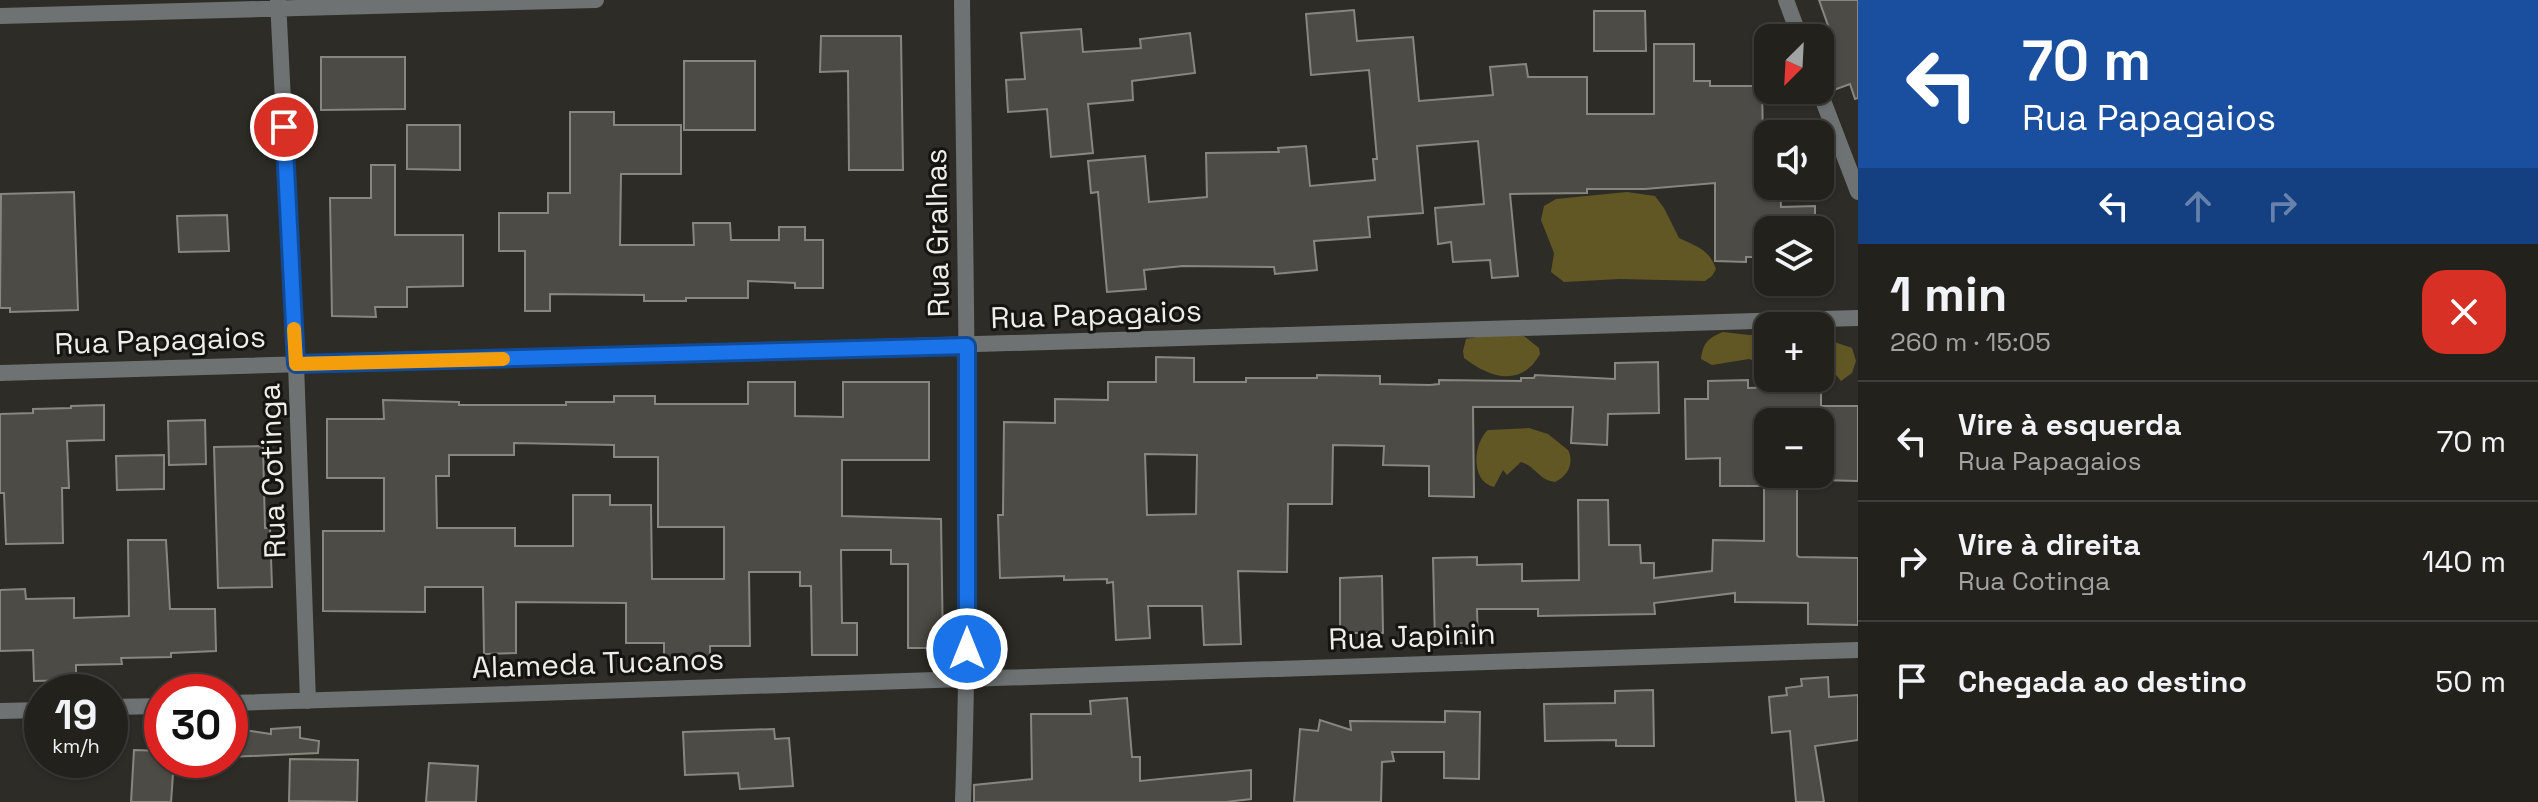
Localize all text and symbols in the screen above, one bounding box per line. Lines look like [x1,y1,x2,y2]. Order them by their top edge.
north arrow [1754,24,1834,104]
map controls [1754,24,1834,488]
text: 70 m [2022,25,2151,96]
icon: left [1890,32,1994,136]
pin [250,93,318,161]
text: Rua Papagaios [2022,95,2276,141]
icon: arrive [262,105,306,149]
button: sound [1754,120,1834,200]
street label: Rua Gralhas [916,148,958,318]
icon: left [2092,184,2136,228]
icon: ahead [2176,184,2220,228]
icon: right [2260,184,2304,228]
button: layers [1754,216,1834,296]
text: 1 min [1890,264,2007,325]
button: close [2422,270,2506,354]
street label: Rua Papagaios [990,291,1202,337]
button: + [1754,312,1834,392]
street label: Rua Papagaios [54,317,266,363]
text: 260 m · 15:05 [1890,325,2051,359]
street label: Rua Cotinga [249,383,295,559]
text: Vire à esquerda [1958,405,2182,444]
button: − [1754,408,1834,488]
icon: left [1890,419,1934,463]
text: 70 m [2437,422,2506,461]
text: Rua Papagaios [1958,444,2141,478]
text: Vire à direita [1958,525,2141,564]
icon: right [1890,539,1934,583]
text: 140 m [2422,542,2506,581]
text: Rua Cotinga [1958,564,2110,598]
position arrow [925,607,1009,691]
street label: Rua Japinin [1328,614,1496,658]
street label: Alameda Tucanos [471,639,725,687]
icon: arrive [1890,659,1934,703]
text: Chegada ao destino [1958,662,2247,701]
text: 50 m [2435,662,2506,701]
speed limit sign: 30 [144,674,248,778]
text: 19 [55,690,97,741]
text: km/h [52,733,100,759]

